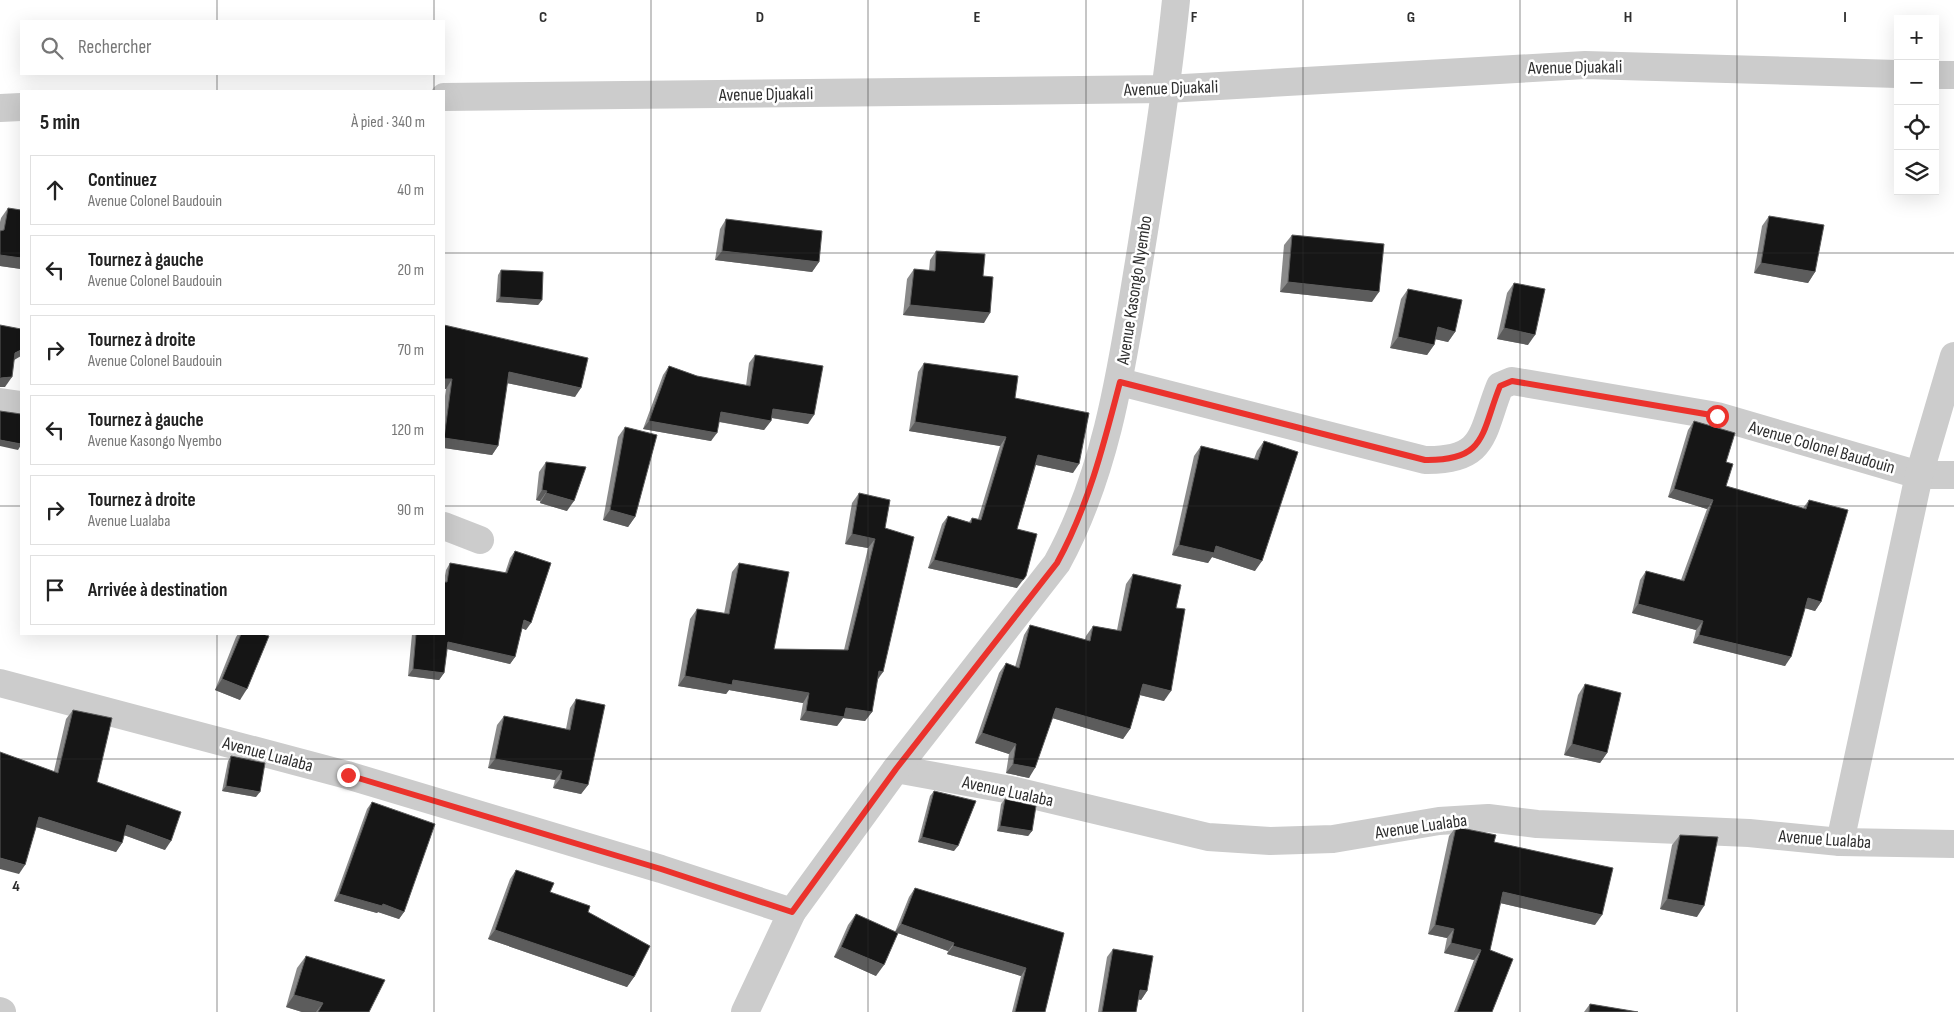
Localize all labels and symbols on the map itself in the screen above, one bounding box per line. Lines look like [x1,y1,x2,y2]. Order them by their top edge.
text: C [539,8,547,27]
text: D [756,8,764,27]
text: E [974,8,981,27]
text: F [1191,8,1198,27]
text: G [1407,8,1415,27]
text: H [1624,8,1632,27]
text: I [1843,8,1847,27]
street label: Avenue Djuakali [1527,56,1622,79]
street label: Avenue Djuakali [1123,76,1219,101]
street label: Avenue Djuakali [718,83,813,106]
street label: Avenue Kasongo Nyembo [1112,214,1157,367]
route start [1706,405,1729,428]
street label: Avenue Colonel Baudouin [1745,416,1897,478]
street label: Avenue Lualaba [219,732,315,777]
route end [337,764,360,787]
street label: Avenue Lualaba [959,771,1055,811]
street label: Avenue Lualaba [1373,810,1468,843]
street label: Avenue Lualaba [1777,826,1872,853]
text: 4 [12,877,20,896]

